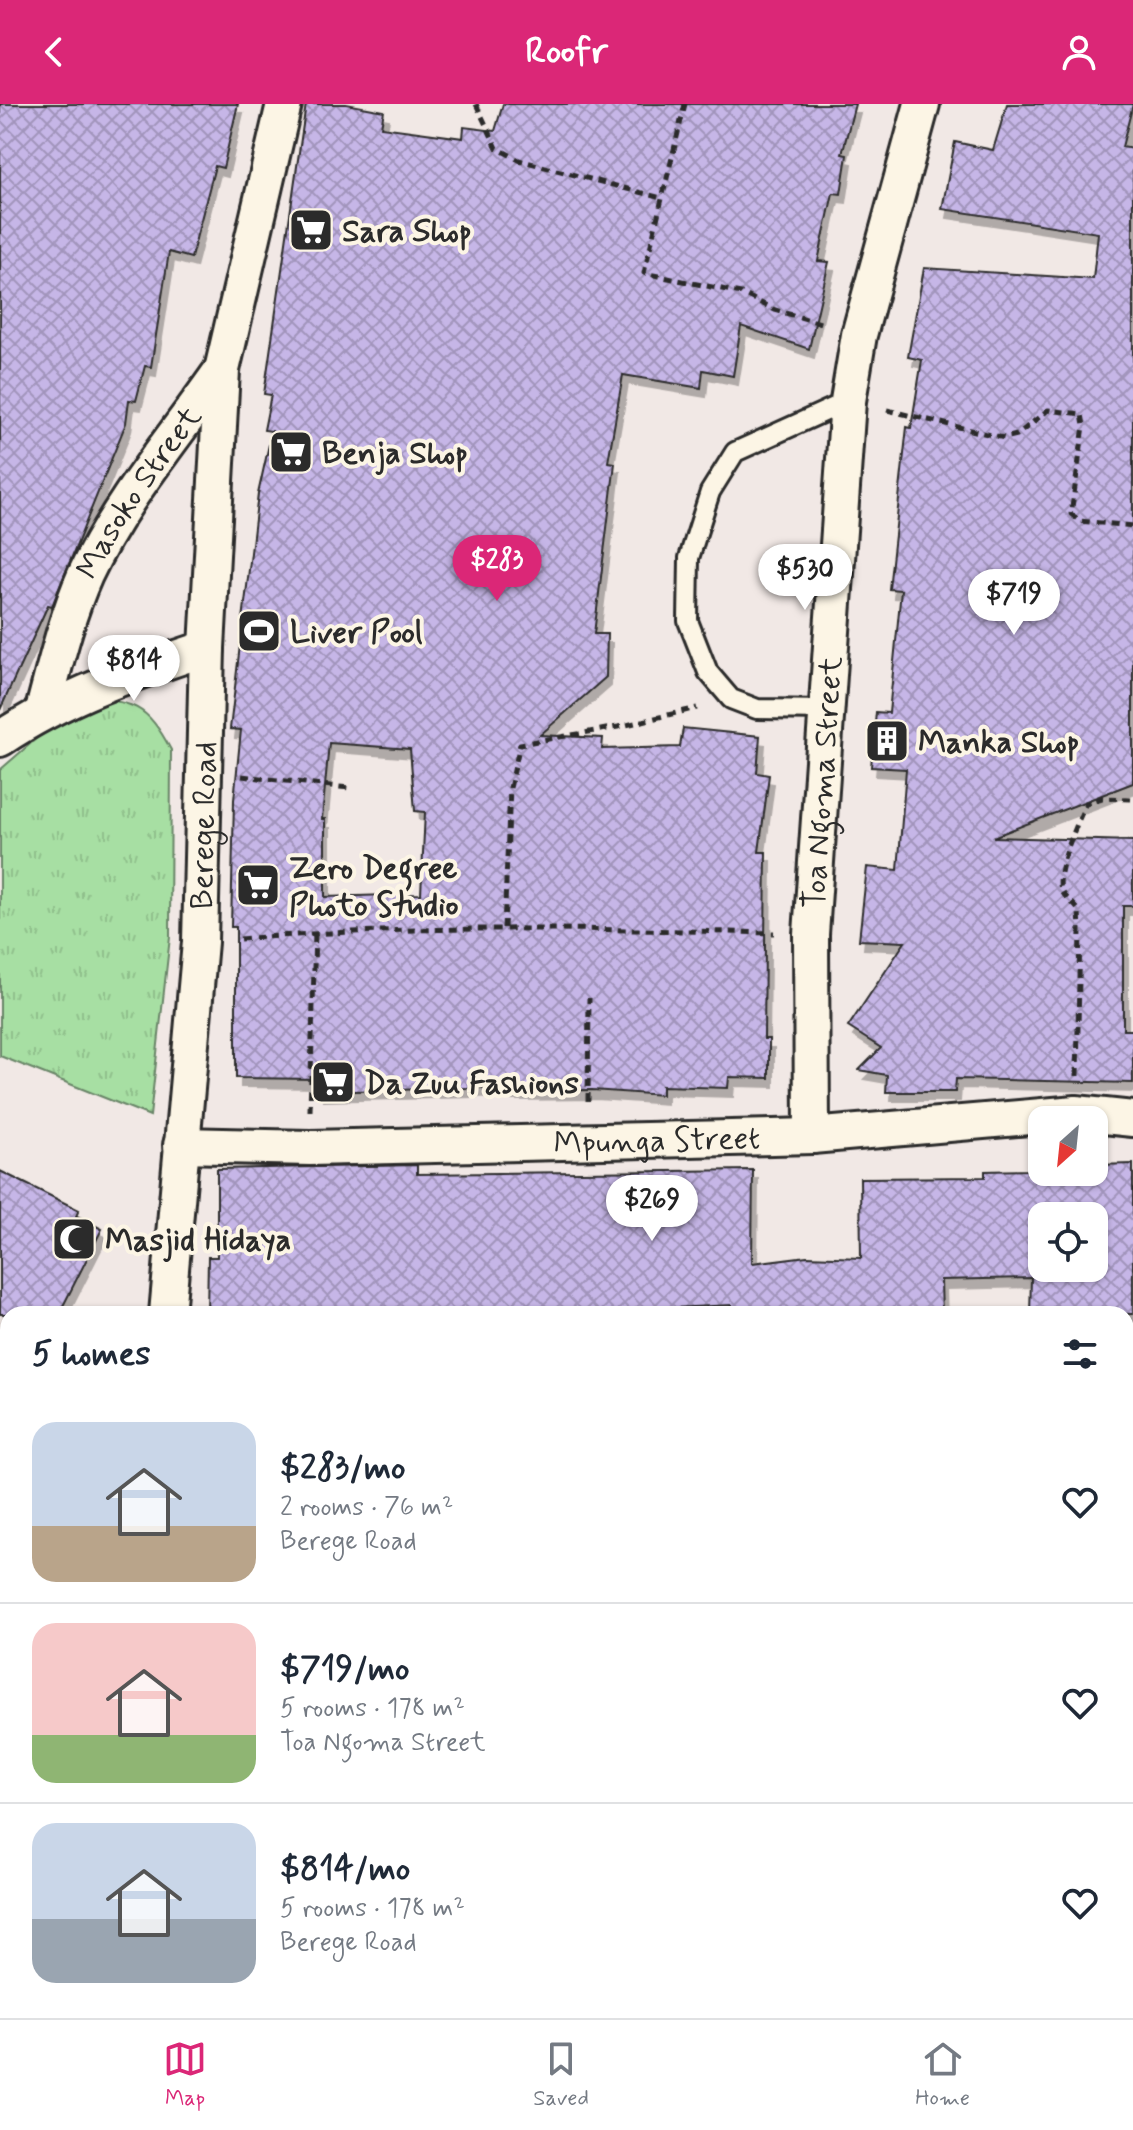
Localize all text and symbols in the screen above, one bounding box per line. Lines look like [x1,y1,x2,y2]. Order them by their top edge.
text: Roofr [525,29,608,76]
icon: back [32,30,76,74]
icon: person [1057,30,1101,74]
supermarket icon: Sara Shop [287,206,335,254]
place label: Sara Shop [342,211,472,253]
street label: Masoko Street [67,398,212,586]
supermarket icon: Benja Shop [267,428,315,476]
place label: Benja Shop [322,433,468,476]
pin: $283 [450,535,544,603]
text: $283 [471,544,523,578]
pin: $530 [758,544,852,612]
text: $530 [776,553,834,587]
pin: $719 [967,569,1061,637]
text: $719 [986,578,1042,612]
sports icon: Liver Pool [235,607,283,655]
place label: Liver Pool [290,612,423,654]
pin: $814 [87,635,181,703]
text: $814 [106,644,162,678]
street label: Toa Ngoma Street [794,655,853,910]
building icon: Manka Shop [863,717,911,765]
place label: Manka Shop [918,722,1079,764]
street label: Berege Road [182,741,228,910]
place label: Zero Degree Photo Studio [289,848,458,927]
supermarket icon: Zero Degree Photo Studio [234,861,282,909]
supermarket icon: Da Zuu Fashions [309,1058,357,1106]
place label: Da Zuu Fashions [364,1063,579,1105]
north arrow [1028,1106,1108,1186]
map controls [1028,1106,1108,1282]
street label: Mpunga Street [553,1118,761,1165]
pin: $269 [605,1175,699,1243]
text: $269 [624,1184,680,1218]
button: locate [1028,1202,1108,1282]
mosque icon: Masjid Hidaya [50,1215,98,1263]
place label: Masjid Hidaya [105,1220,291,1263]
text: 5 homes [32,1332,150,1377]
icon: filters [1058,1332,1102,1376]
text: $283/mo [280,1446,406,1491]
icon: home [96,1454,192,1550]
icon: heart [1058,1480,1102,1524]
text: 2 rooms · 76 m² [280,1491,453,1525]
text: Berege Road [280,1525,416,1559]
text: $719/mo [280,1647,410,1692]
icon: home [96,1655,192,1751]
icon: heart [1058,1681,1102,1725]
text: 5 rooms · 178 m² [280,1692,465,1726]
text: Toa Ngoma Street [280,1726,486,1760]
text: $814/mo [280,1847,410,1892]
icon: home [96,1855,192,1951]
icon: heart [1058,1881,1102,1925]
text: 5 rooms · 178 m² [280,1892,465,1926]
text: Berege Road [280,1926,416,1960]
tab: Map [163,2037,207,2113]
tab: Saved [533,2037,589,2113]
tab: Home [915,2037,970,2113]

